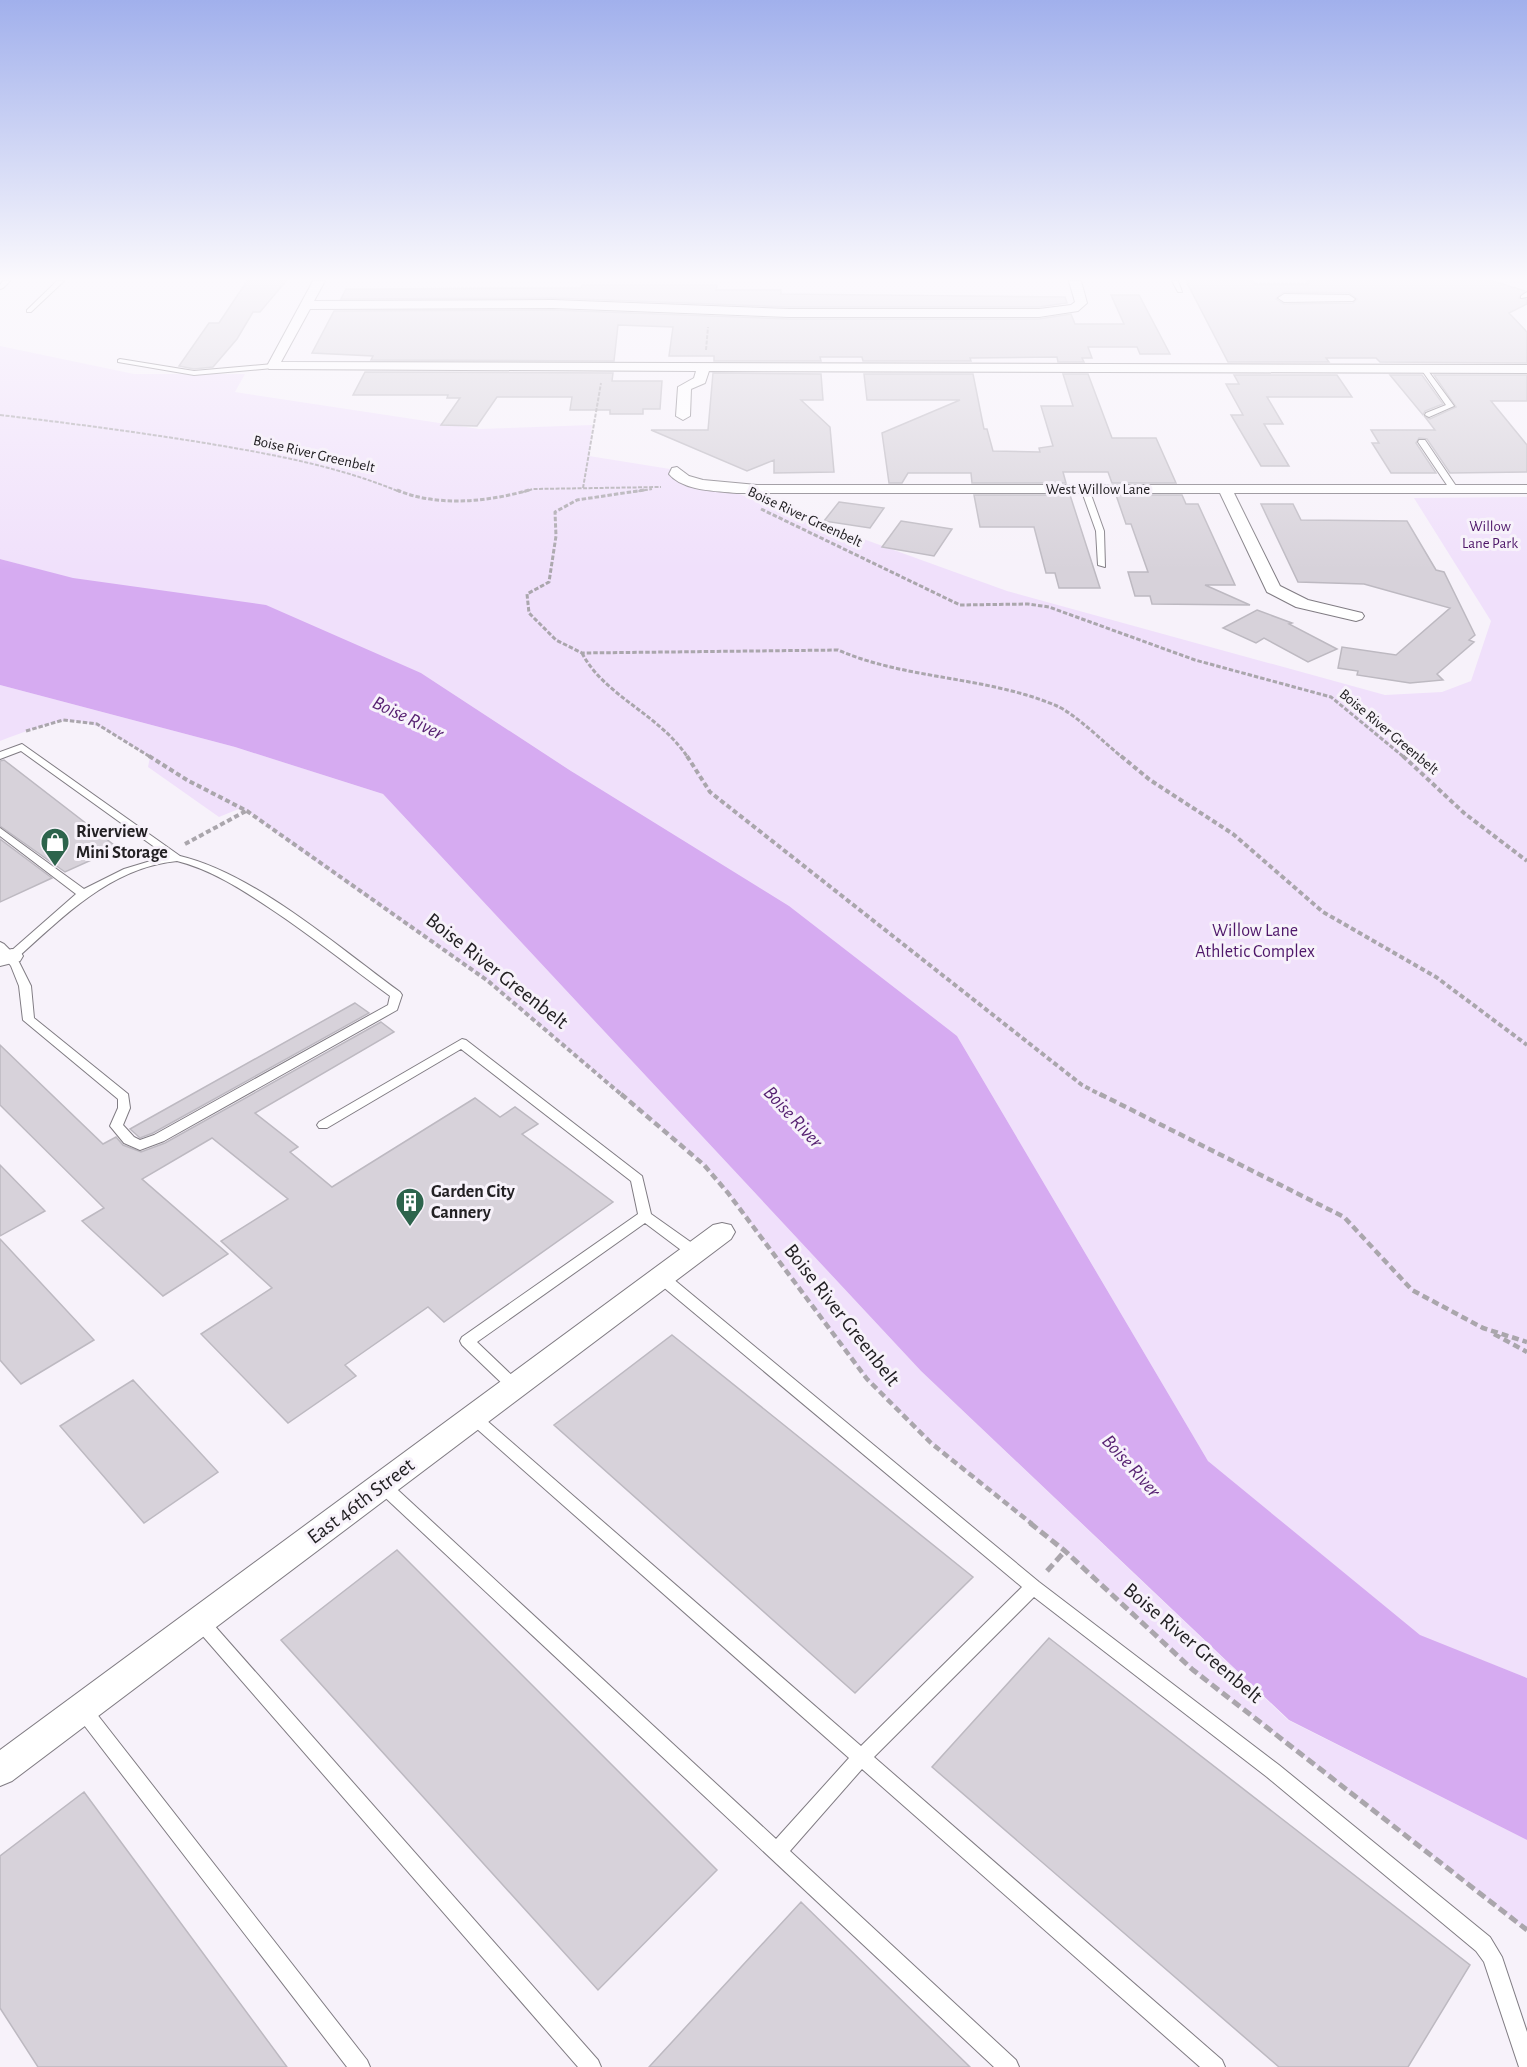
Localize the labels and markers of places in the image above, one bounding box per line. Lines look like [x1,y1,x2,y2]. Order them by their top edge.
place label: Riverview Mini Storage [76,823,168,862]
shop icon: Riverview Mini Storage [39,826,71,868]
place label: Garden City Cannery [431,1183,516,1222]
building icon: Garden City Cannery [394,1186,426,1228]

